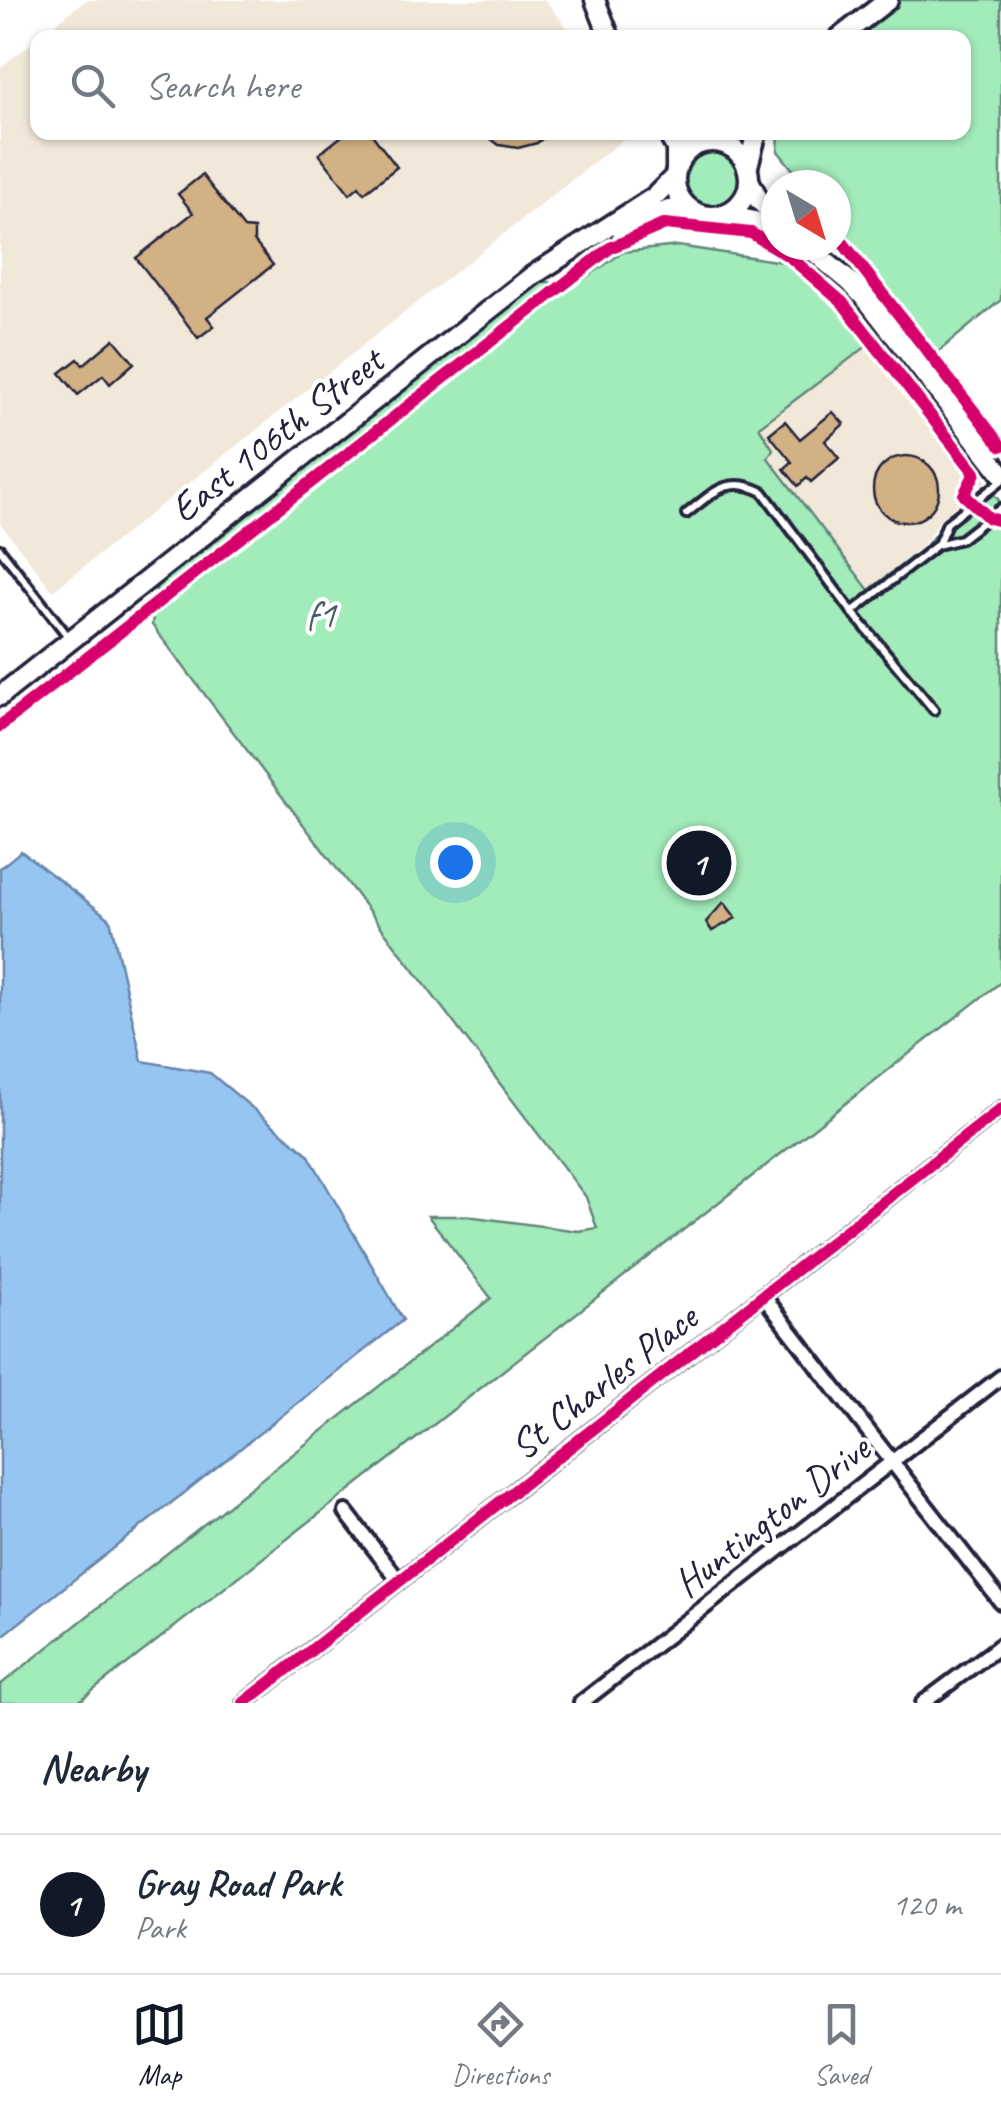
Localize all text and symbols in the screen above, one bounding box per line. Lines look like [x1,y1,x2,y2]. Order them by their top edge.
search box [30,30,971,140]
icon: search [65,58,120,113]
text: Search here [145,62,300,109]
north arrow [761,170,851,260]
street label: East 106th Street [160,334,396,533]
park label: f1 [306,589,338,639]
pin: 1 [666,826,732,900]
your location [430,837,481,888]
street label: St Charles Place [500,1291,710,1471]
street label: Huntington Drive [664,1422,882,1608]
text: Nearby [40,1742,146,1795]
text: Gray Road Park [135,1860,341,1907]
text: 1 [65,1884,80,1925]
text: 120 m [892,1884,961,1925]
text: Park [135,1907,186,1948]
tab: Map [132,1997,187,2092]
tab: Directions [452,1997,549,2092]
tab: Saved [814,1997,869,2092]

